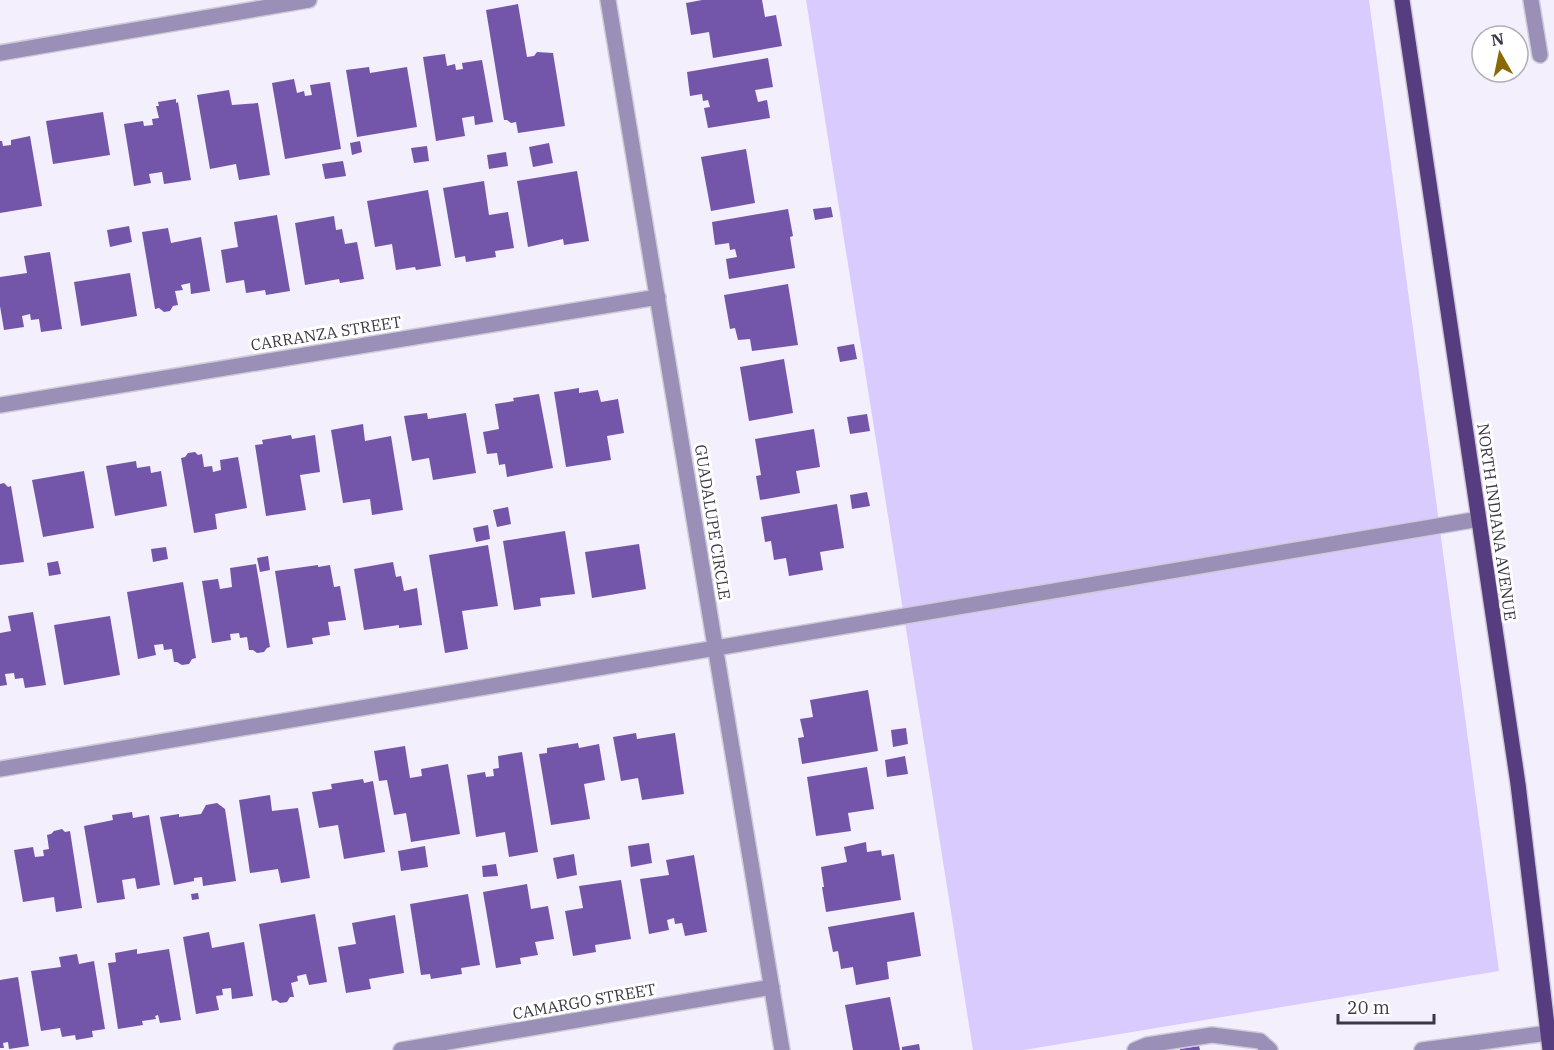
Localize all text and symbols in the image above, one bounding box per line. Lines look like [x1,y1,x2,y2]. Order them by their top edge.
north arrow [1470,24,1530,84]
text: N [1490,28,1505,50]
street label: CARRANZA STREET [249,311,403,355]
street label: NORTH INDIANA AVENUE [1473,422,1521,622]
street label: GUADALUPE CIRCLE [691,443,735,601]
street label: CAMARGO STREET [511,979,657,1023]
scale bar [1338,987,1434,1025]
text: 20 m [1347,996,1390,1019]

